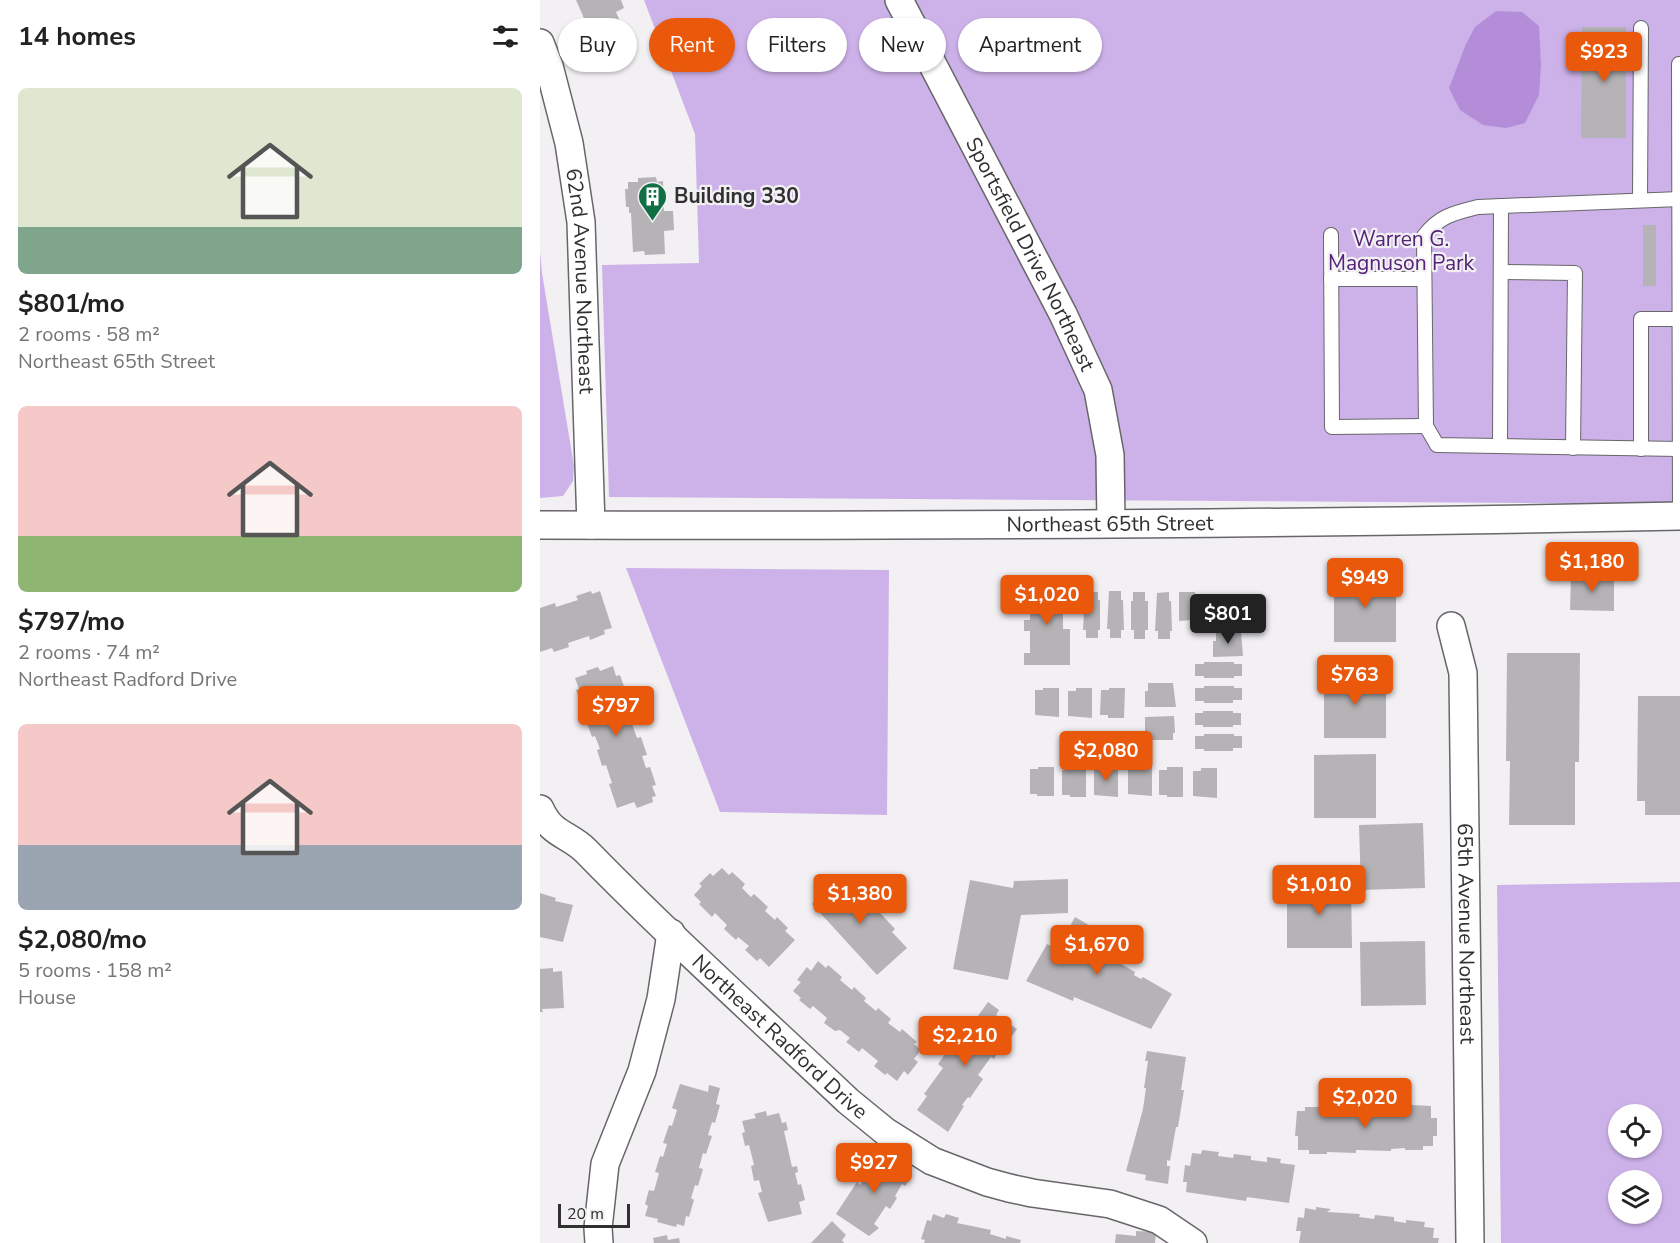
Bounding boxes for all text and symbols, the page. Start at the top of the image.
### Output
chip: Buy [558,18,637,72]
chip: Rent [649,18,735,72]
chip: Filters [747,18,847,72]
chip: New [859,18,946,72]
chip: Apartment [958,18,1102,72]
text: 14 homes [18,19,136,54]
icon: filters [489,20,522,53]
pin: $923 [1568,32,1640,83]
text: $923 [1580,38,1628,65]
icon: home [216,127,324,235]
street label: Sportsfield Drive Northeast [959,132,1102,376]
street label: 62nd Avenue Northeast [559,166,601,395]
building icon: Building 330 [637,180,669,222]
place label: Building 330 [674,182,799,210]
park label: Warren G. Magnuson Park [1328,225,1475,277]
text: $801/mo [18,286,125,321]
text: 2 rooms · 58 m² [18,321,160,348]
text: Northeast 65th Street [18,348,215,375]
icon: home [216,445,324,553]
street label: Northeast 65th Street [1006,509,1214,539]
pin: $1,180 [1543,542,1641,593]
text: $1,180 [1560,548,1624,575]
pin: $949 [1329,558,1401,609]
text: $949 [1341,564,1389,591]
pin: $1,020 [998,575,1096,626]
text: $1,020 [1015,581,1079,608]
pin: $801 [1192,594,1264,645]
text: $801 [1204,600,1252,627]
text: $797/mo [18,604,125,639]
text: 2 rooms · 74 m² [18,639,160,666]
pin: $763 [1319,655,1391,706]
text: $763 [1331,661,1379,688]
text: Northeast Radford Drive [18,666,237,693]
pin: $797 [580,686,652,737]
text: $797 [592,692,640,719]
pin: $2,080 [1057,731,1155,782]
text: $2,080 [1074,737,1138,764]
icon: home [216,763,324,871]
street label: 65th Avenue Northeast [1451,823,1482,1045]
pin: $1,010 [1270,865,1368,916]
text: $1,010 [1287,871,1351,898]
pin: $1,380 [811,874,909,925]
text: $1,380 [828,880,892,907]
text: $2,080/mo [18,922,147,957]
pin: $1,670 [1048,925,1146,976]
text: $1,670 [1065,931,1129,958]
street label: Northeast Radford Drive [686,948,874,1126]
text: 5 rooms · 158 m² [18,957,172,984]
text: House [18,984,76,1011]
pin: $2,210 [916,1016,1014,1067]
text: $2,210 [933,1022,997,1049]
pin: $2,020 [1316,1078,1414,1129]
text: $2,020 [1333,1084,1397,1111]
map controls [1608,1104,1662,1224]
button: locate [1608,1104,1662,1158]
pin: $927 [838,1143,910,1194]
text: $927 [850,1149,898,1176]
button: layers [1608,1170,1662,1224]
scale bar [558,1201,630,1228]
text: 20 m [567,1203,604,1225]

